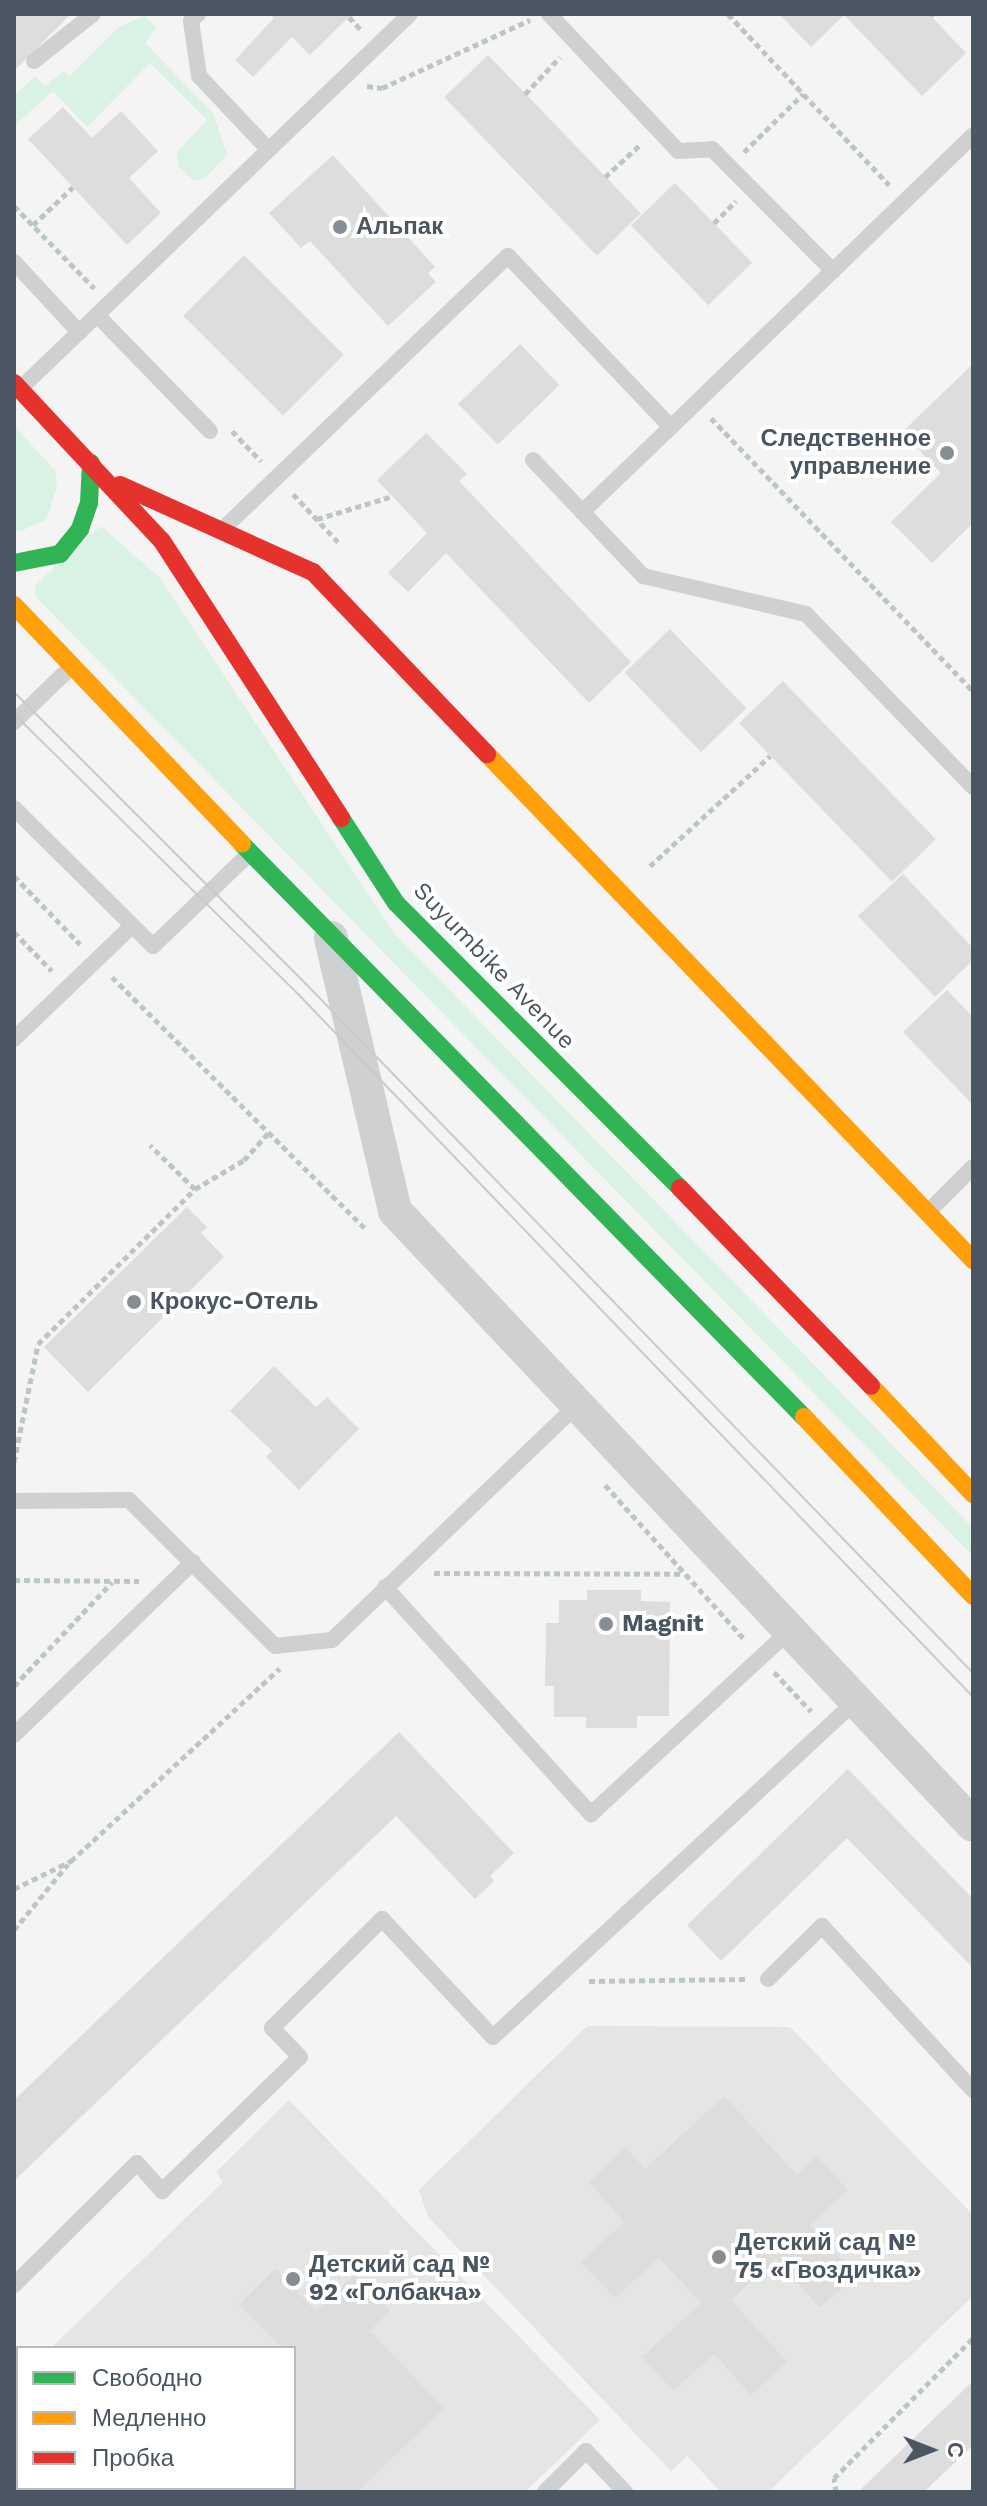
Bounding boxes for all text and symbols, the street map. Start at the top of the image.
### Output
place label: Альпак [356,213,443,241]
marker: Альпак [331,218,349,236]
place label: Следственное управление [761,425,931,481]
marker: Следственное управление [938,444,956,462]
street label: Suyumbike Avenue [407,876,581,1056]
place label: Крокус-Отель [150,1288,319,1316]
marker: Крокус-Отель [125,1293,143,1311]
place label: Magnit [622,1610,704,1638]
marker: Magnit [597,1615,615,1633]
place label: Детский сад № 75 «Гвоздичка» [735,2229,921,2285]
marker: Детский сад № 75 «Гвоздичка» [710,2248,728,2266]
place label: Детский сад № 92 «Голбакча» [309,2251,490,2307]
marker: Детский сад № 92 «Голбакча» [284,2270,302,2288]
legend [16,2346,296,2490]
text: Свободно [92,2364,202,2392]
text: Медленно [92,2404,206,2432]
north arrow [891,2410,971,2490]
text: С [943,2442,968,2458]
text: Пробка [92,2444,174,2472]

